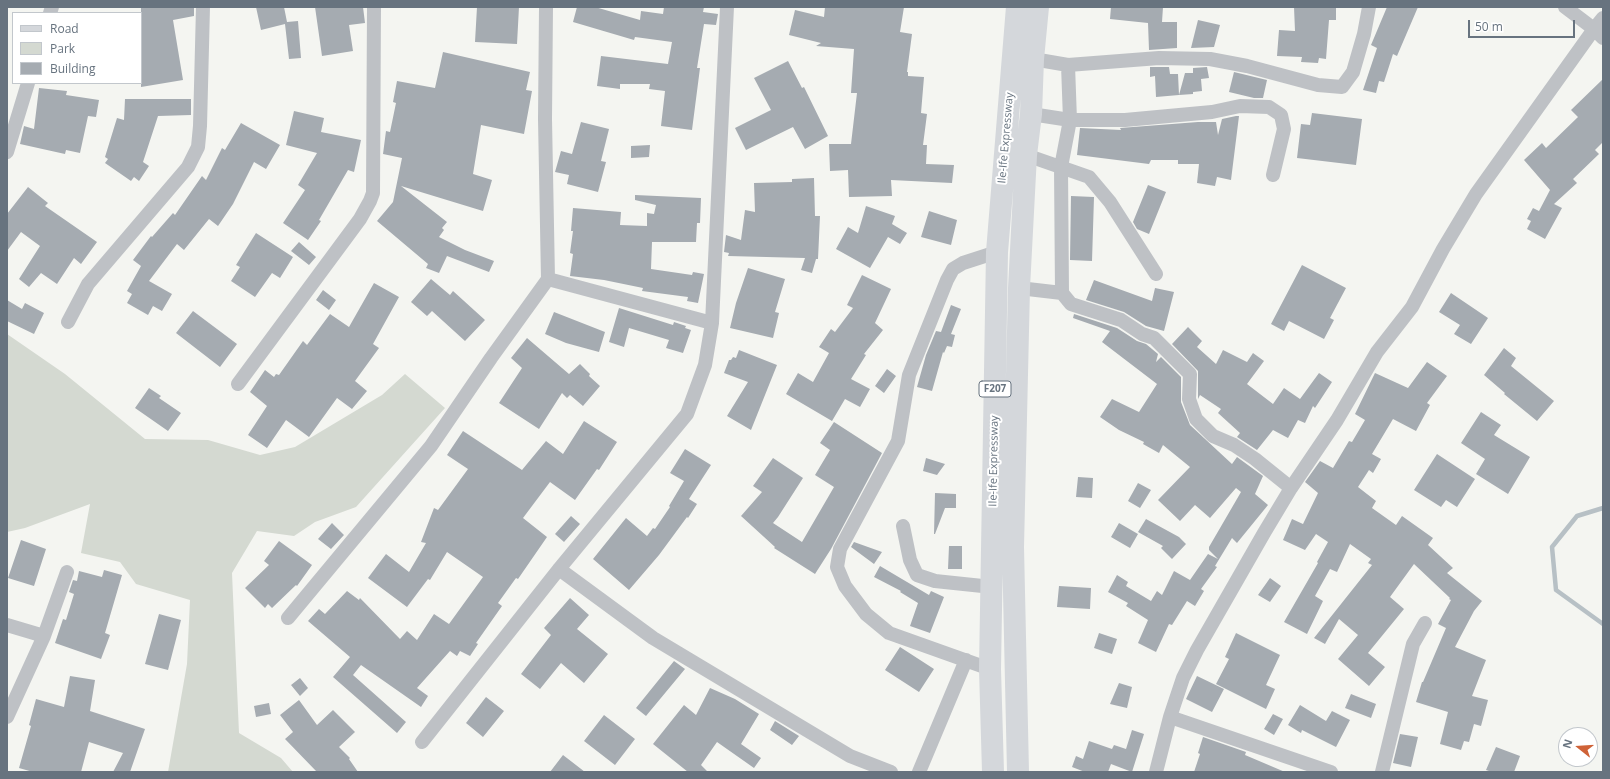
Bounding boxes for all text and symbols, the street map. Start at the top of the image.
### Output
legend [12,12,142,84]
scale bar [1470,12,1577,38]
text: 50 m [1475,18,1503,35]
text: Road [50,20,79,37]
text: Park [50,40,75,57]
text: Building [50,60,95,77]
street label: Ile-Ife Expressway [995,92,1017,184]
road number: F207 [979,381,1011,397]
street label: Ile-Ife Expressway [987,415,1001,507]
north arrow [1558,727,1598,767]
text: N [1559,737,1575,750]

